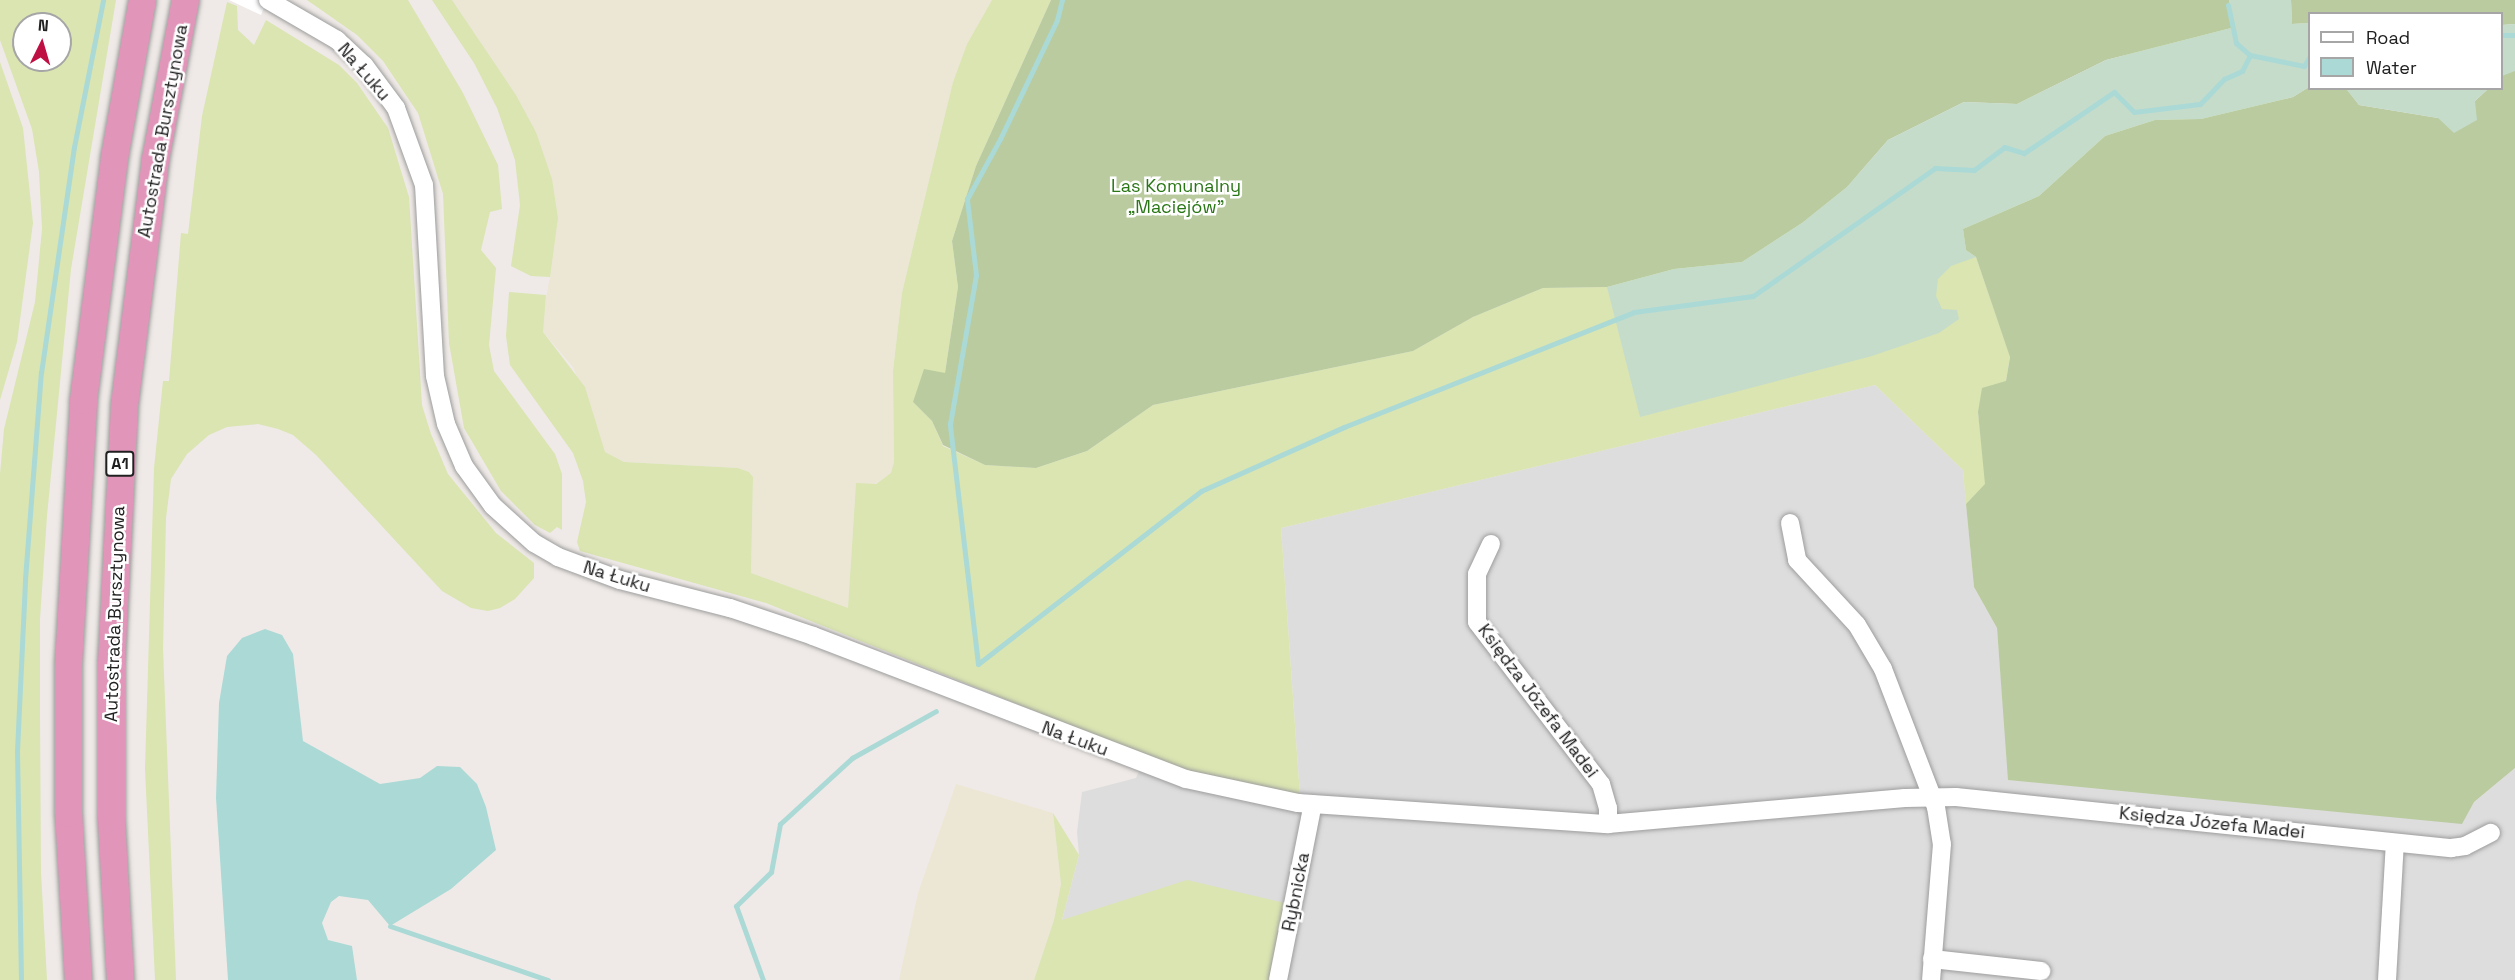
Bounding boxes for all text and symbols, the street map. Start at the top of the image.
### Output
north arrow [12,12,72,72]
legend [2308,12,2503,90]
text: N [37,15,50,36]
street label: Autostrada Bursztynowa [134,23,192,239]
text: Road [2366,26,2410,49]
street label: Na Łuku [333,39,395,105]
text: Water [2366,56,2417,79]
park label: Las Komunalny „Maciejów” [1111,176,1241,219]
road number: A1 [105,451,135,477]
street label: Autostrada Bursztynowa [100,505,130,723]
street label: Na Łuku [581,557,653,597]
street label: Księdza Józefa Madei [1473,620,1603,782]
street label: Na Łuku [1039,717,1111,761]
street label: Księdza Józefa Madei [2118,803,2306,843]
street label: Rybnicka [1278,851,1314,933]

